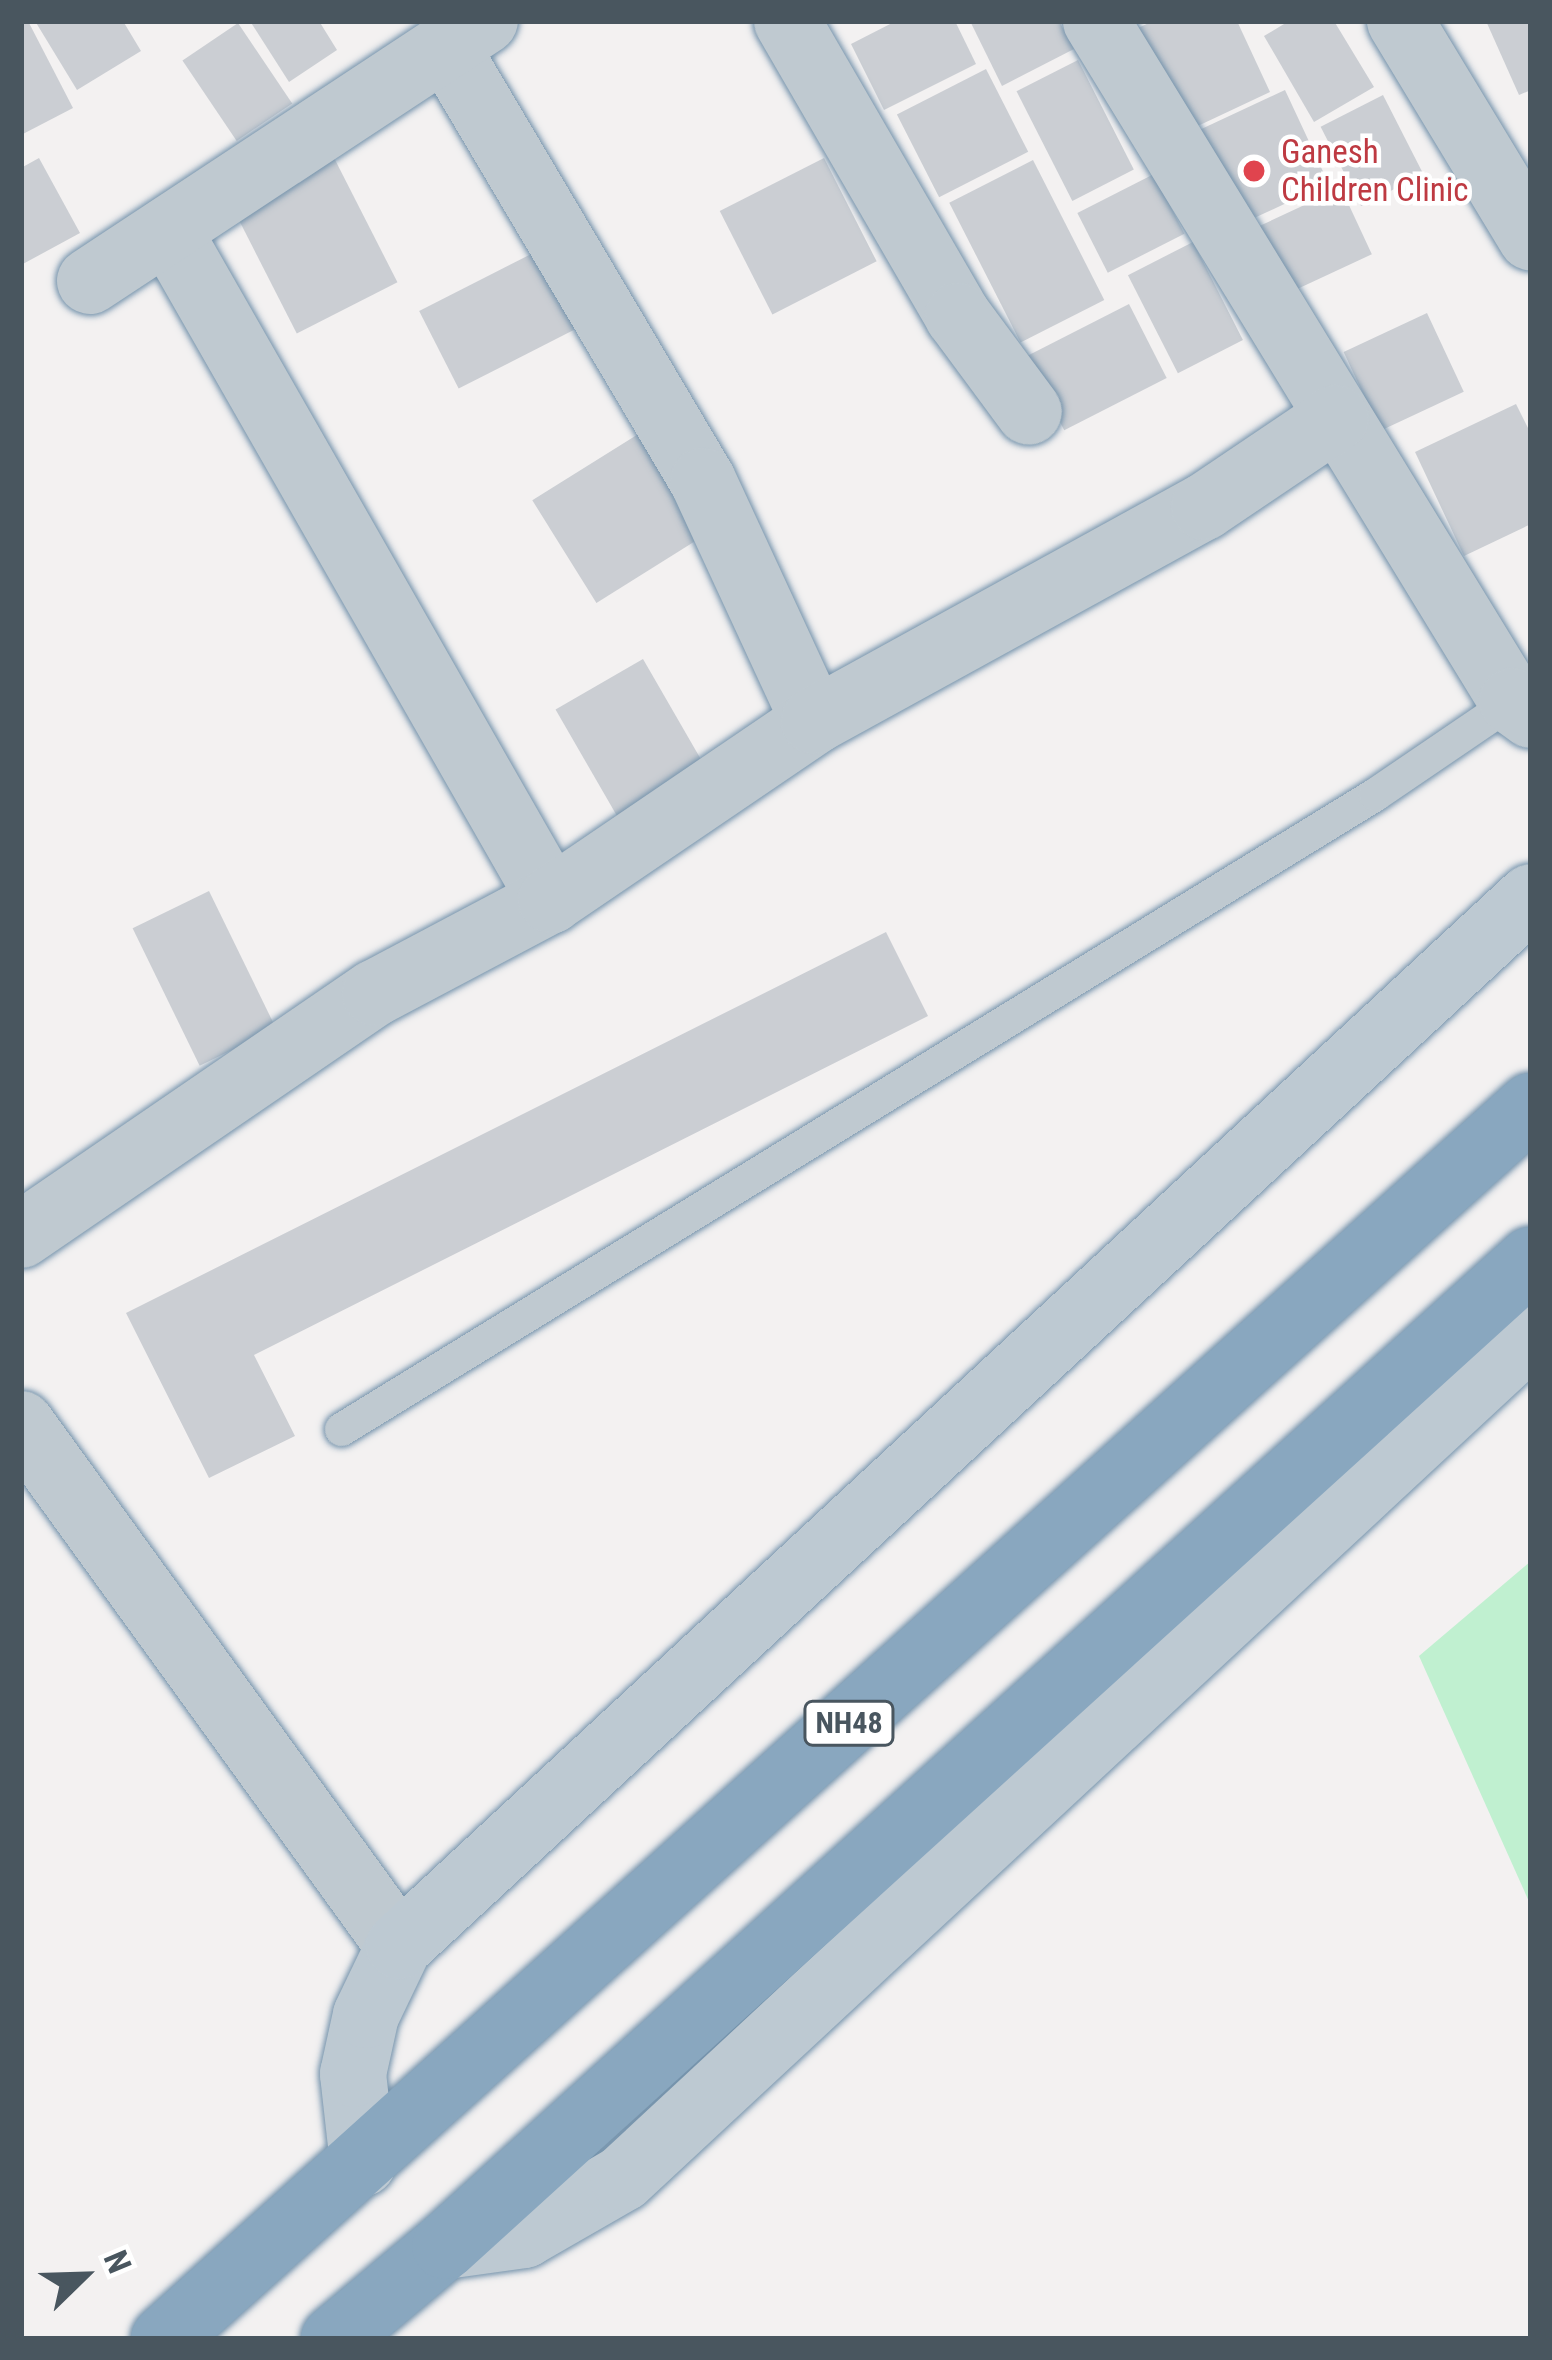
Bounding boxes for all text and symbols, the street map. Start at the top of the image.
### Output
place label: Ganesh Children Clinic [1281,132,1469,210]
marker: Ganesh Children Clinic [1238,155,1270,187]
road number: NH48 [801,1699,897,1747]
north arrow [24,2216,144,2336]
text: N [96,2245,139,2279]

